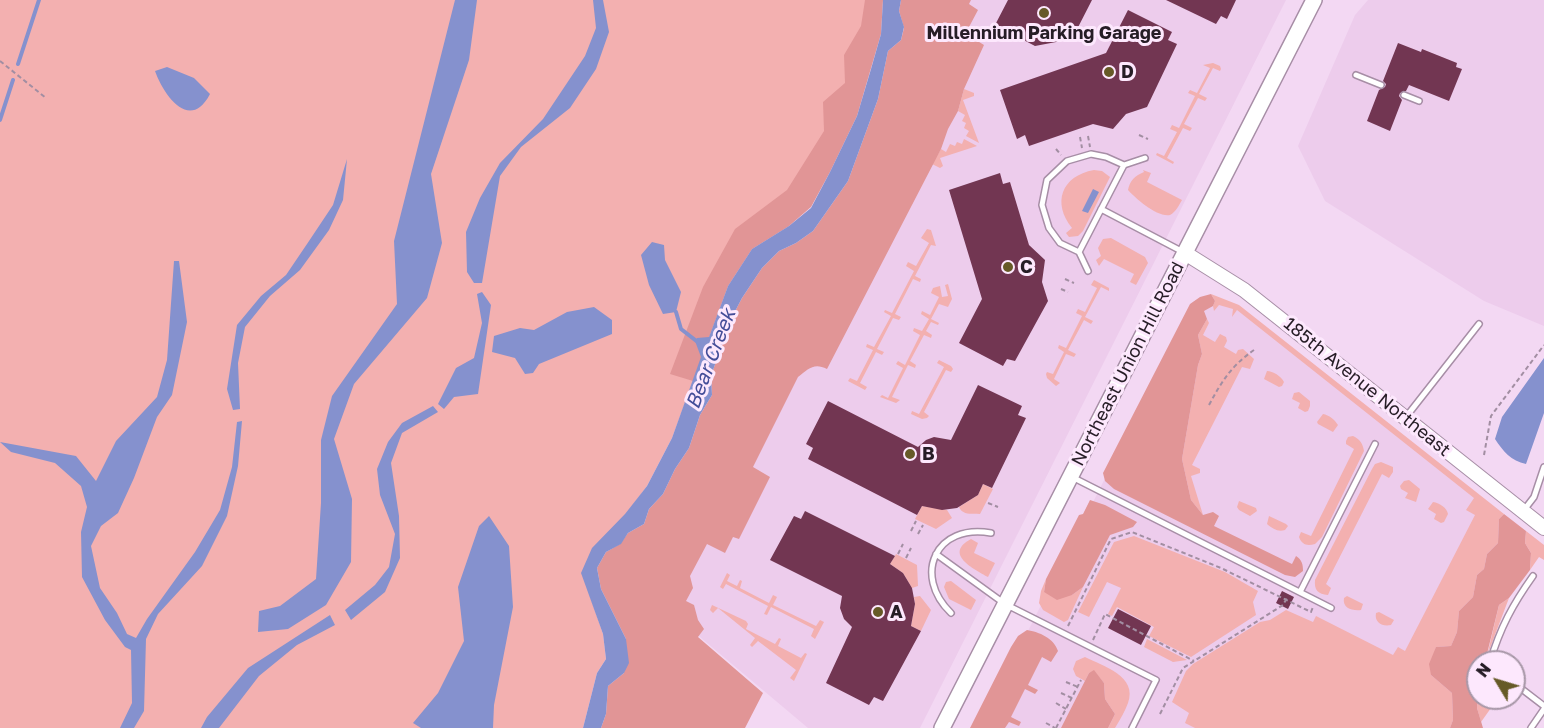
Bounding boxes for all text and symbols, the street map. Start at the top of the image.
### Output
marker: Millennium Parking Garage [1037,6,1051,20]
place label: Millennium Parking Garage [927,22,1161,44]
place label: D [1121,61,1134,83]
marker: D [1102,65,1116,79]
place label: C [1020,256,1033,278]
street label: Northeast Union Hill Road [1067,258,1189,470]
marker: C [1001,260,1015,274]
water label: Bear Creek [681,306,741,412]
street label: 185th Avenue Northeast [1279,313,1455,461]
place label: B [922,443,935,465]
marker: B [903,447,917,461]
place label: A [890,601,903,623]
marker: A [871,605,885,619]
north arrow [1466,650,1526,710]
text: N [1472,659,1495,681]

